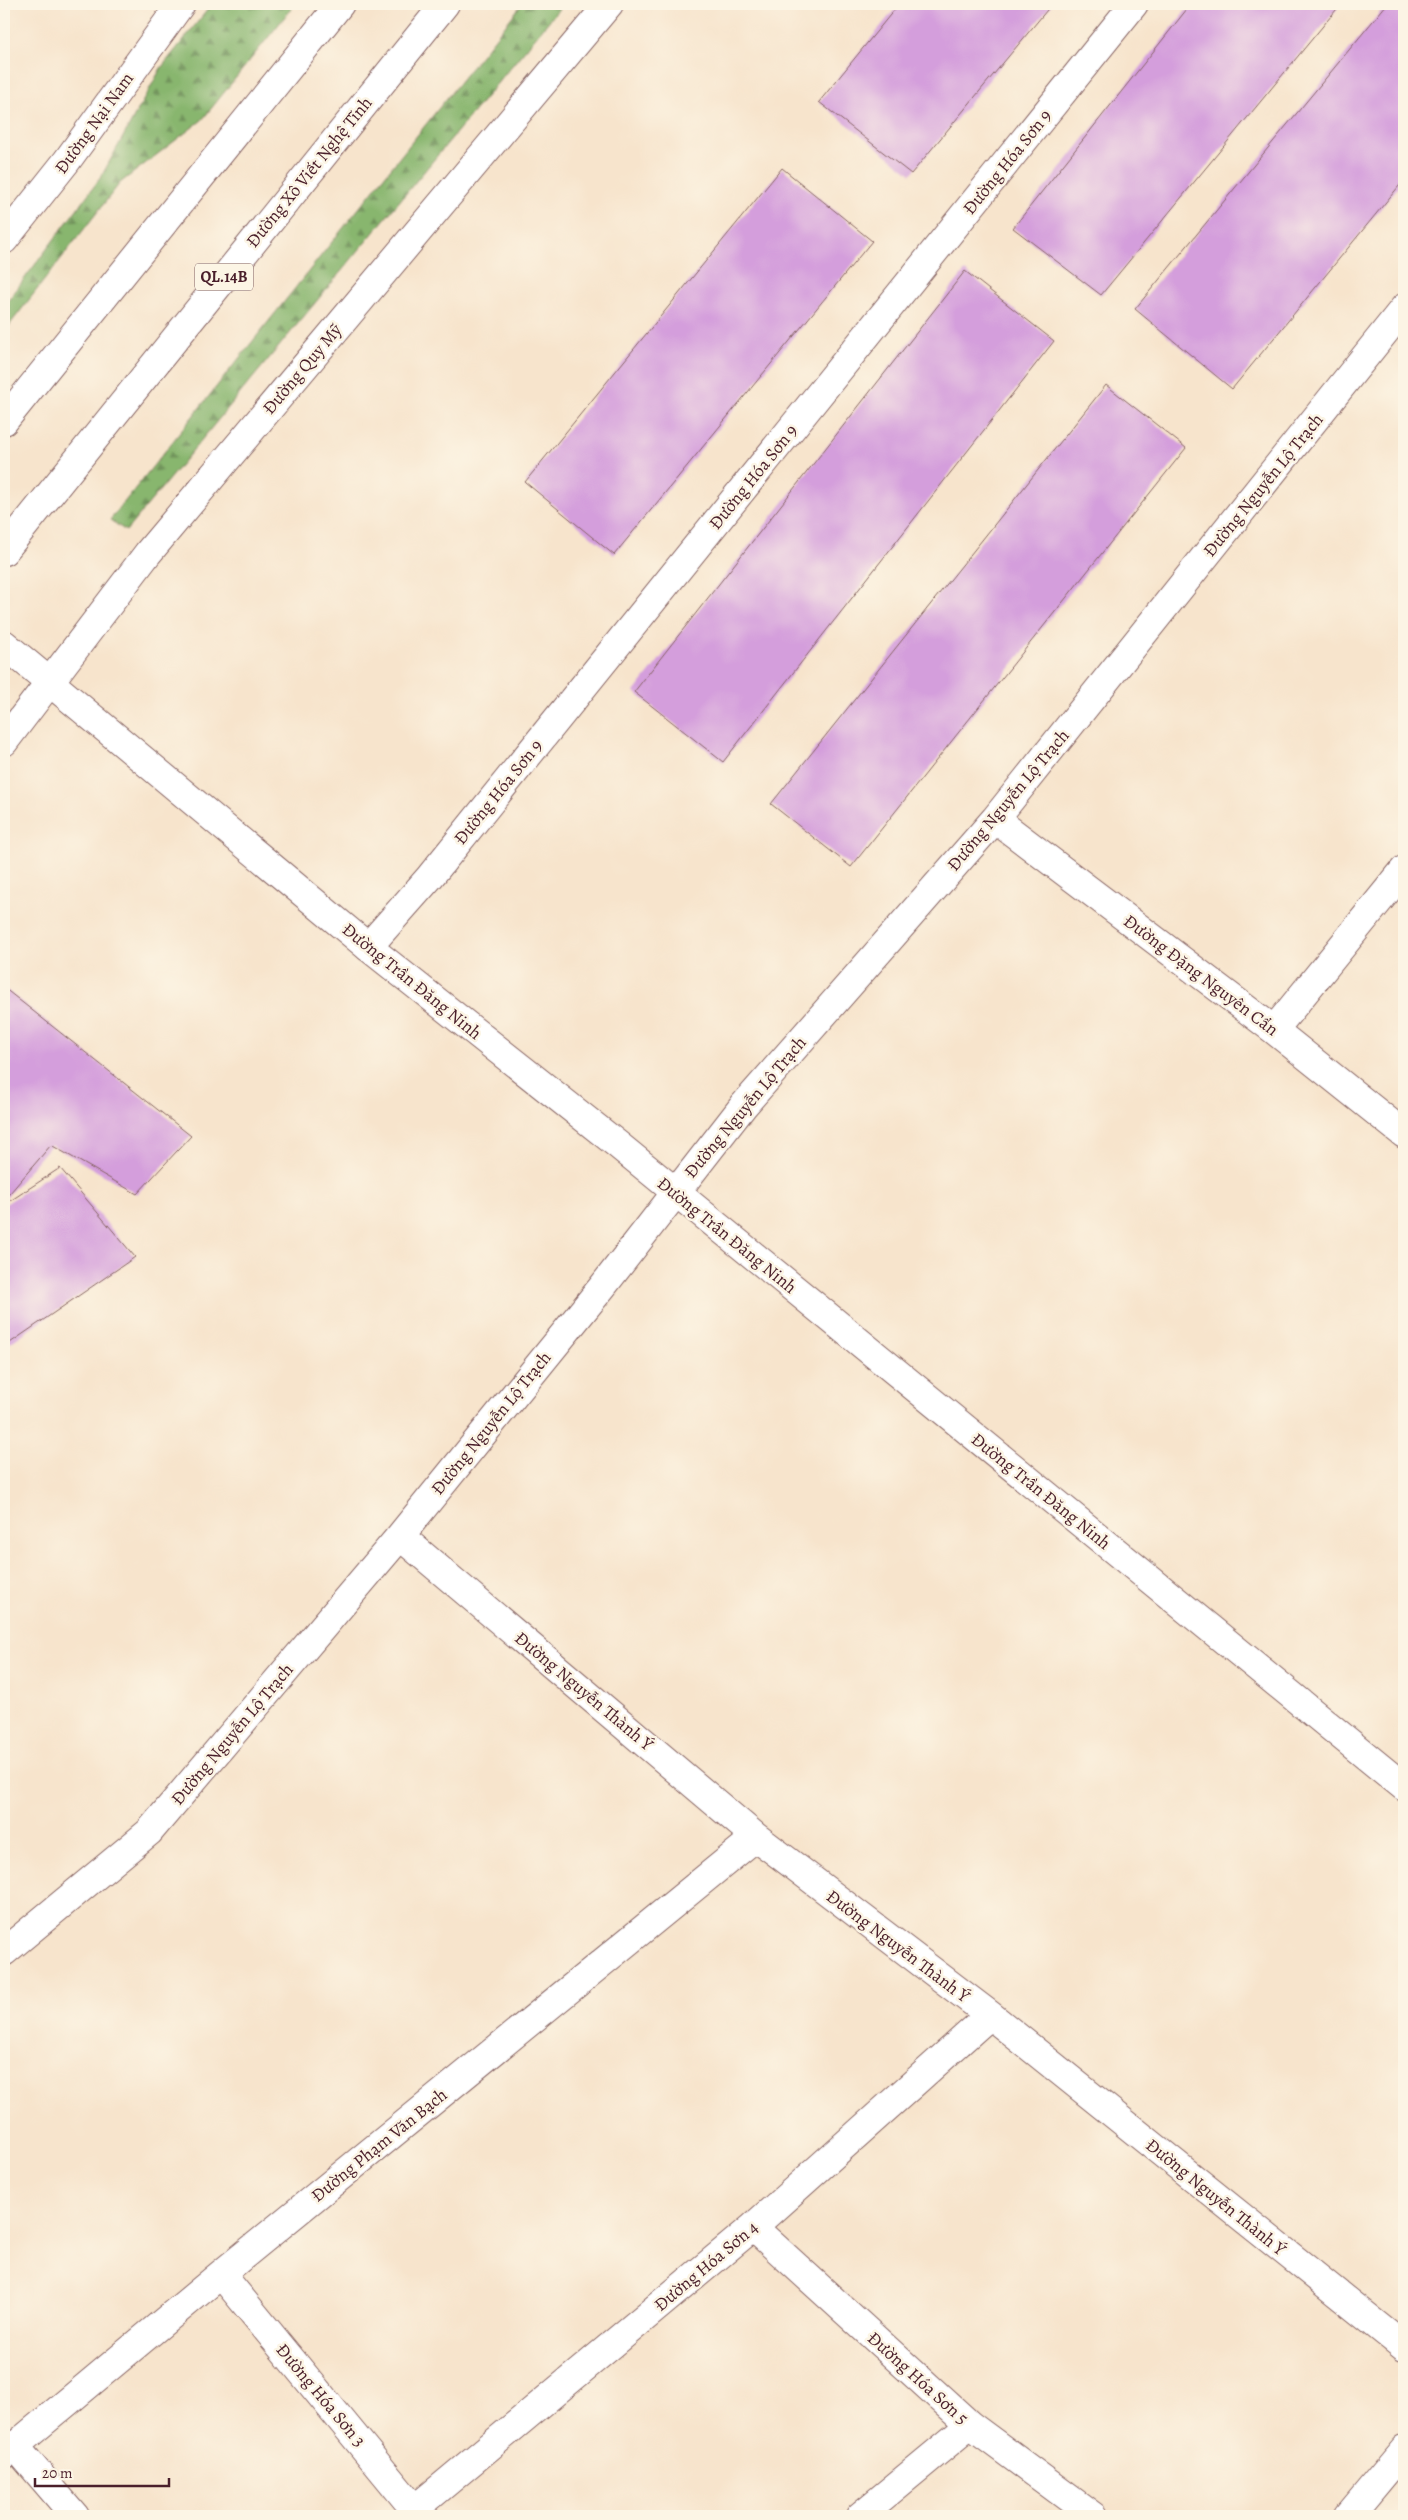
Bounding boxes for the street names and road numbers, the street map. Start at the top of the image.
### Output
street label: Đường Nại Nam [49,67,139,179]
street label: Đường Xô Viết Nghệ Tĩnh [241,91,378,253]
street label: Đường Hóa Sơn 9 [957,104,1057,220]
road number: QL.14B [195,264,253,290]
street label: Đường Quy Mỹ [257,318,348,419]
street label: Đường Nguyễn Lộ Trạch [1198,408,1329,562]
street label: Đường Hóa Sơn 9 [703,419,803,535]
street label: Đường Nguyễn Lộ Trạch [941,724,1075,876]
street label: Đường Hóa Sơn 9 [448,734,548,850]
street label: Đường Đặng Nguyên Cẩn [1119,909,1284,1041]
street label: Đường Trần Đăng Ninh [337,917,487,1045]
street label: Đường Nguyễn Lộ Trạch [678,1031,812,1183]
street label: Đường Trần Đăng Ninh [652,1171,802,1299]
street label: Đường Nguyễn Lộ Trạch [426,1346,557,1500]
street label: Đường Trần Đăng Ninh [966,1427,1116,1555]
street label: Đường Nguyễn Thành Ý [510,1626,659,1757]
street label: Đường Nguyễn Lộ Trạch [165,1658,299,1810]
street label: Đường Nguyễn Thành Ý [821,1884,976,2009]
street label: Đường Phạm Văn Bạch [306,2082,452,2207]
street label: Đường Nguyễn Thành Ý [1141,2133,1292,2262]
street label: Đường Hóa Sơn 4 [649,2215,763,2317]
street label: Đường Hóa Sơn 5 [862,2326,974,2430]
street label: Đường Hóa Sơn 3 [271,2338,371,2452]

